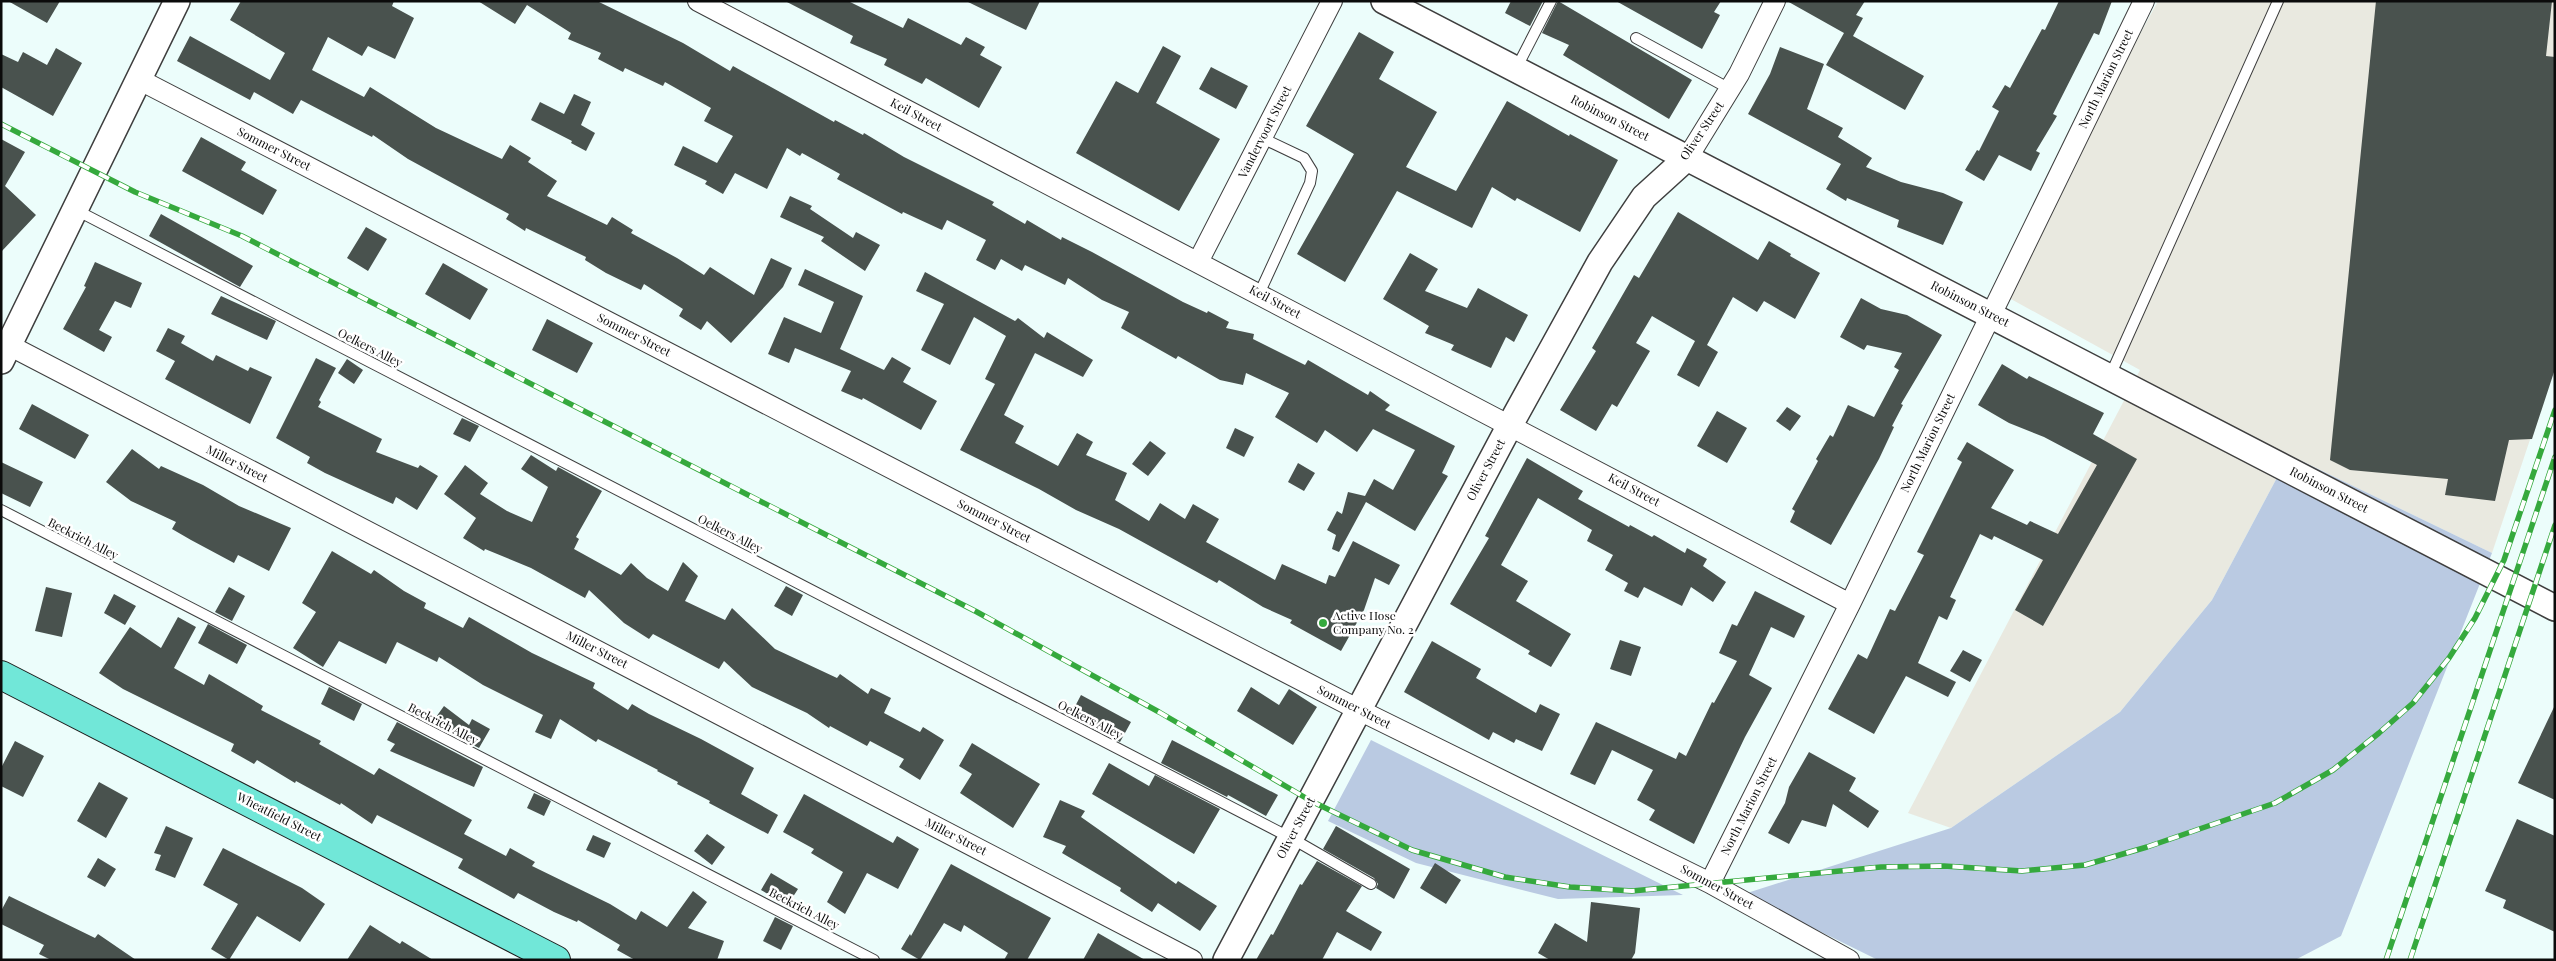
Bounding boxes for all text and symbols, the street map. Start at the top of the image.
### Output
street label: North Marion Street [2074,26,2136,131]
street label: Vandervoort Street [1233,82,1295,181]
street label: Robinson Street [1568,90,1653,144]
street label: Keil Street [888,94,946,135]
street label: Oliver Street [1676,97,1727,163]
street label: Sommer Street [235,123,315,174]
street label: Robinson Street [1928,276,2013,330]
street label: Keil Street [1247,281,1305,322]
street label: Sommer Street [595,309,675,360]
street label: Oelkers Alley [335,324,405,370]
street label: North Marion Street [1896,390,1958,495]
street label: Oliver Street [1462,435,1508,503]
street label: Miller Street [204,441,272,486]
street label: Robinson Street [2287,462,2372,516]
street label: Keil Street [1606,469,1664,510]
street label: Sommer Street [955,495,1035,546]
street label: Oelkers Alley [695,510,765,556]
street label: Beckrich Alley [46,514,121,563]
place label: Active Hose Company No. 2 [1332,607,1414,637]
marker: Active Hose Company No. 2 [1317,617,1329,629]
street label: Miller Street [564,627,632,672]
street label: Sommer Street [1315,681,1395,732]
street label: Oelkers Alley [1055,696,1125,742]
street label: Beckrich Alley [406,699,481,748]
street label: North Marion Street [1716,753,1780,858]
street label: Wheatfield Street [233,787,325,845]
street label: Oliver Street [1272,793,1318,861]
street label: Miller Street [923,814,991,859]
street label: Sommer Street [1678,860,1758,912]
street label: Beckrich Alley [767,884,842,933]

